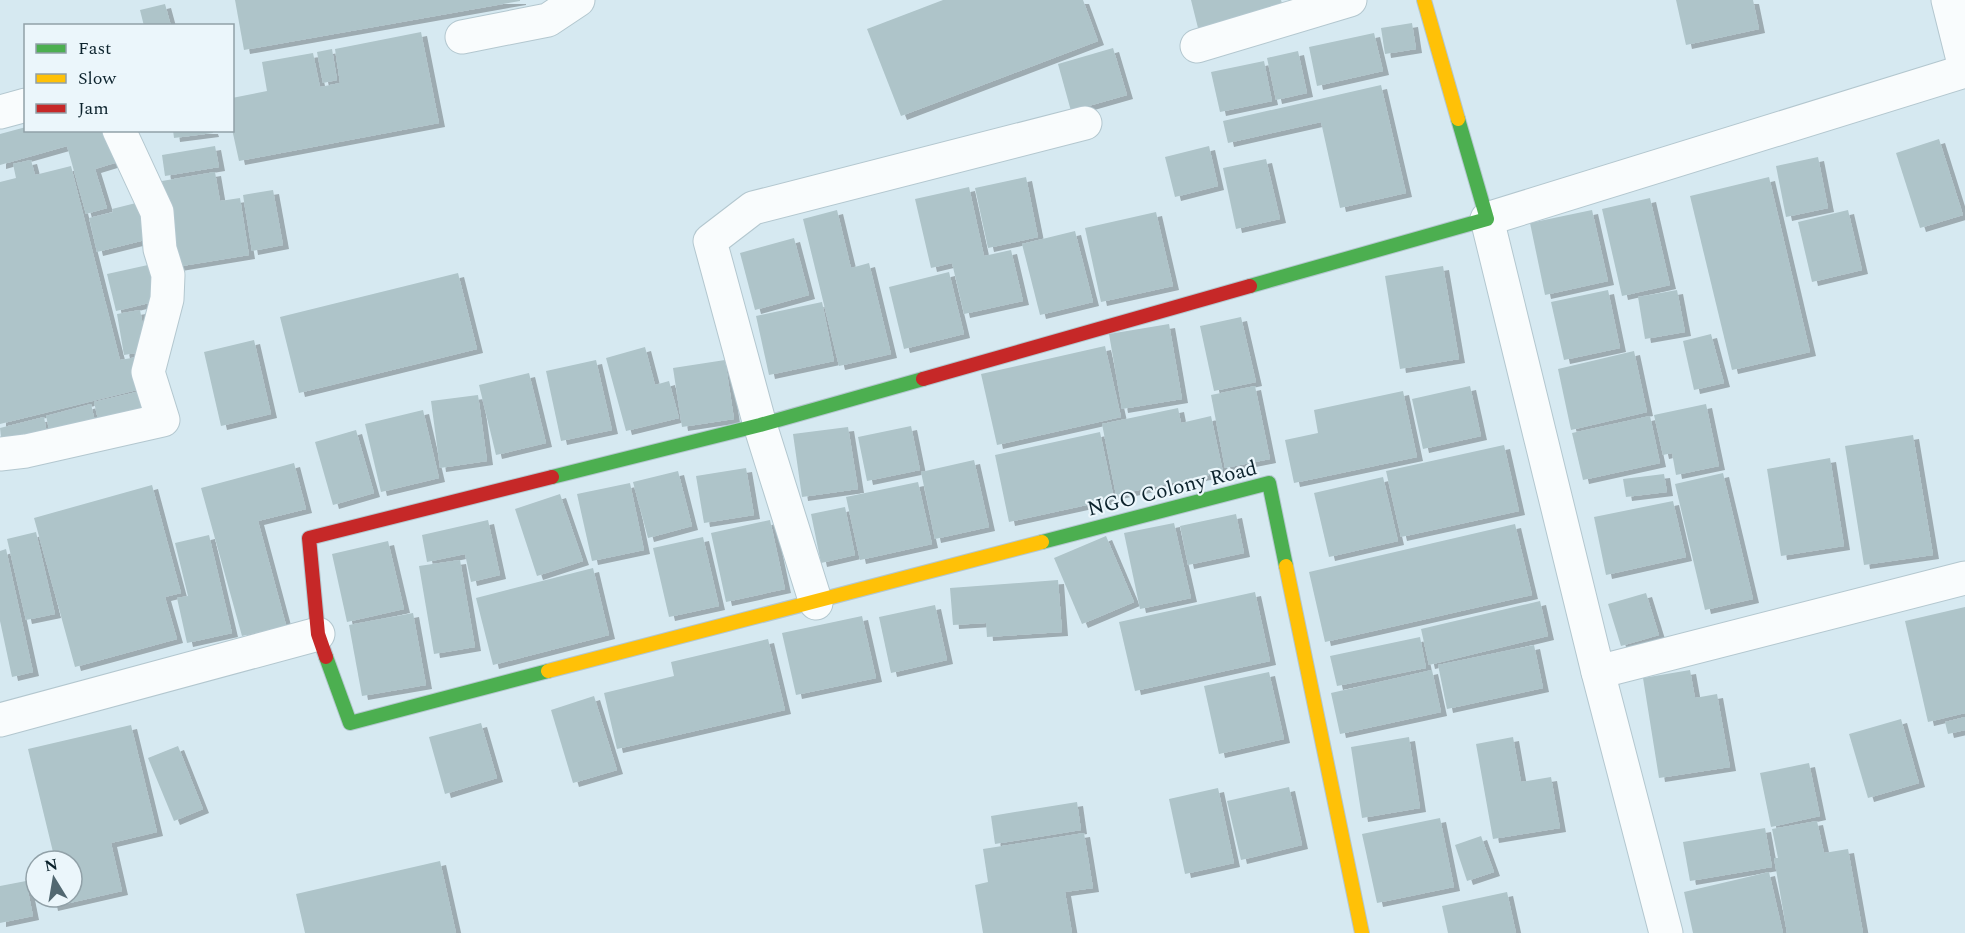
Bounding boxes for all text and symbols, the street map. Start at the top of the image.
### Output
legend [24,24,234,132]
text: Fast [78,35,111,62]
text: Slow [78,65,117,92]
text: Jam [78,95,109,122]
street label: NGO Colony Road [1084,452,1260,526]
north arrow [24,849,84,909]
text: N [43,852,60,878]

